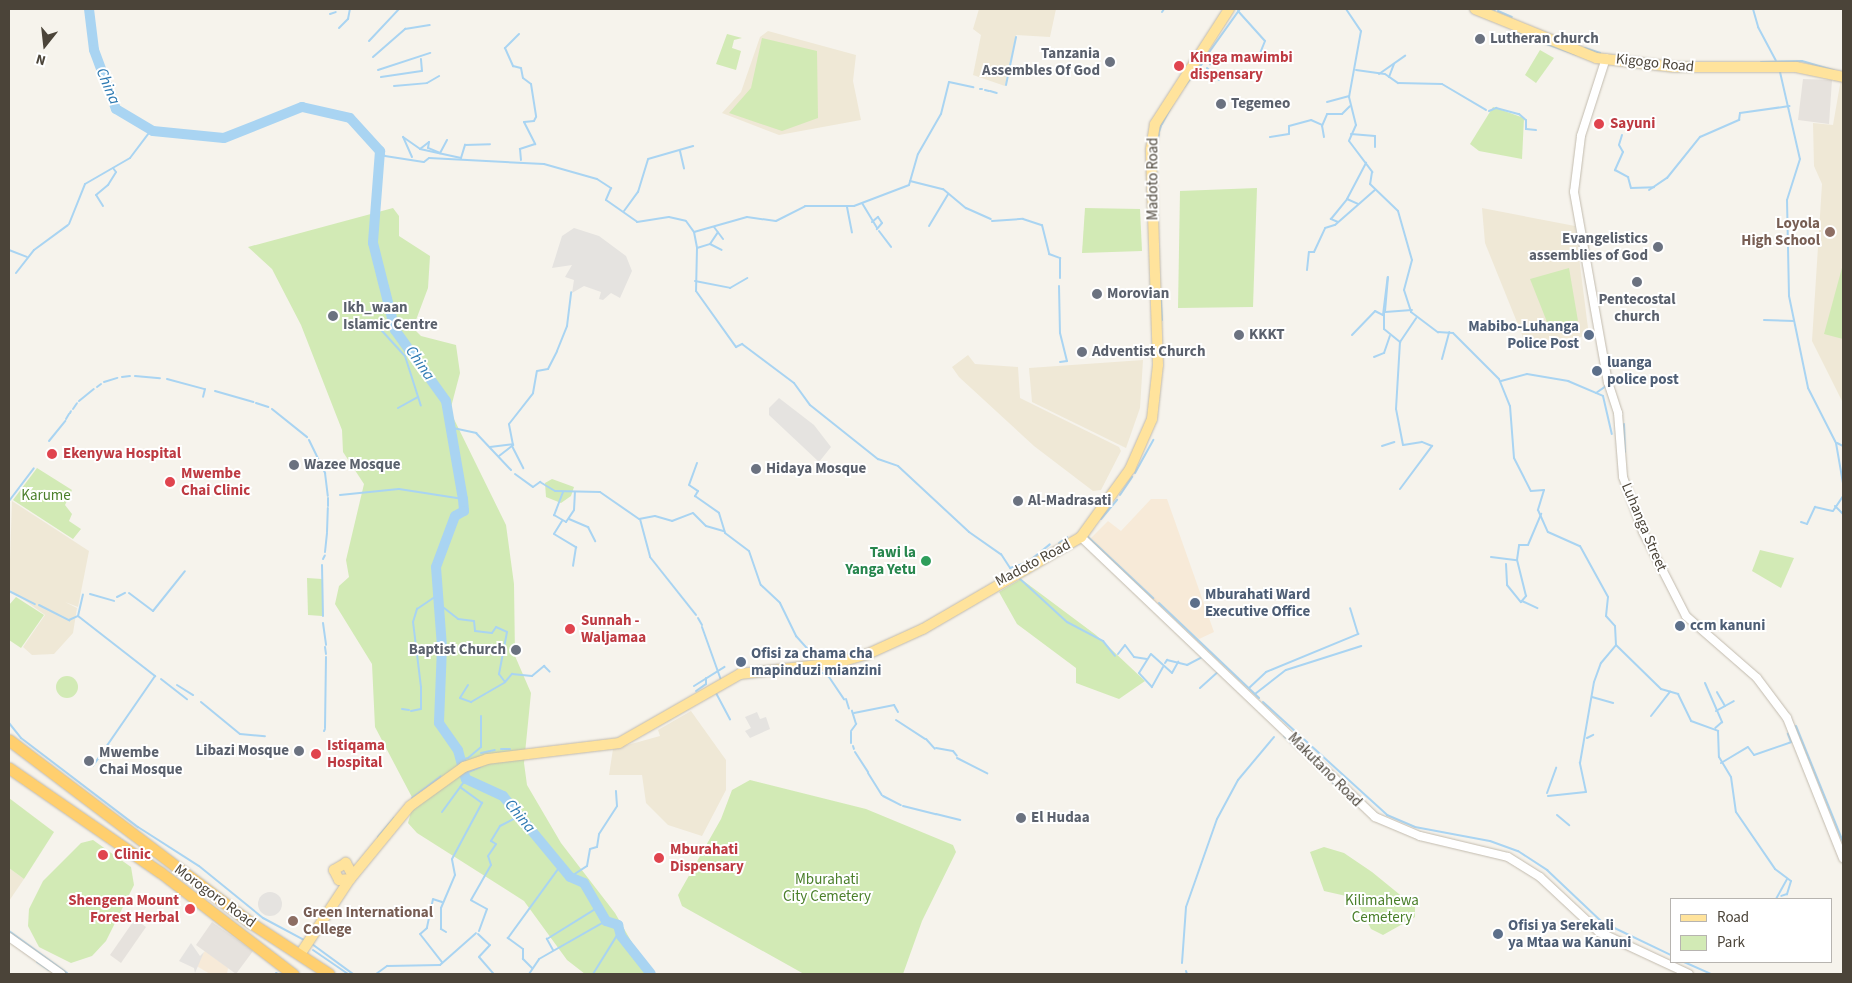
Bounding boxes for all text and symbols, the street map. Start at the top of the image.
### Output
north arrow [20,20,70,70]
place label: Lutheran church [1490,30,1599,48]
marker: Lutheran church [1474,33,1486,45]
place label: Tanzania Assembles Of God [982,44,1100,79]
place label: Kinga mawimbi dispensary [1190,48,1293,83]
text: N [34,49,48,70]
street label: Kigogo Road [1615,50,1695,76]
marker: Tanzania Assembles Of God [1104,56,1116,68]
marker: Kinga mawimbi dispensary [1172,59,1186,73]
water label: China [92,65,124,107]
place label: Tegemeo [1231,95,1290,113]
marker: Tegemeo [1215,98,1227,110]
place label: Sayuni [1610,115,1655,133]
marker: Sayuni [1592,117,1606,131]
street label: Madoto Road [1144,138,1162,220]
place label: Loyola High School [1741,214,1820,249]
marker: Loyola High School [1824,226,1836,238]
place label: Evangelistics assemblies of God [1529,229,1648,264]
marker: Evangelistics assemblies of God [1652,241,1664,253]
marker: Pentecostal church [1631,276,1643,288]
place label: Morovian [1107,285,1169,303]
marker: Morovian [1091,288,1103,300]
place label: Pentecostal church [1598,290,1676,325]
place label: Ikh_waan Islamic Centre [343,298,438,333]
marker: Ikh_waan Islamic Centre [327,310,339,322]
place label: Mabibo-Luhanga Police Post [1468,317,1579,352]
place label: KKKT [1249,326,1285,344]
marker: KKKT [1233,329,1245,341]
marker: Mabibo-Luhanga Police Post [1583,329,1595,341]
water label: China [401,342,439,384]
place label: Adventist Church [1092,343,1205,361]
marker: Adventist Church [1076,346,1088,358]
place label: luanga police post [1607,353,1679,388]
marker: luanga police post [1591,365,1603,377]
place label: Ekenywa Hospital [63,445,181,463]
marker: Ekenywa Hospital [45,447,59,461]
place label: Wazee Mosque [304,456,400,474]
marker: Wazee Mosque [288,459,300,471]
place label: Hidaya Mosque [766,460,866,478]
marker: Hidaya Mosque [750,463,762,475]
place label: Mwembe Chai Clinic [181,464,250,499]
marker: Mwembe Chai Clinic [163,475,177,489]
street label: Luhanga Street [1617,480,1671,574]
park label: Karume [21,487,71,505]
place label: Al-Madrasati [1028,492,1111,510]
marker: Al-Madrasati [1012,495,1024,507]
street label: Madoto Road [992,536,1074,590]
place label: Tawi la Yanga Yetu [845,543,916,578]
marker: Tawi la Yanga Yetu [920,555,932,567]
place label: Mburahati Ward Executive Office [1205,585,1310,620]
marker: Mburahati Ward Executive Office [1189,597,1201,609]
place label: Sunnah - Waljamaa [581,611,646,646]
place label: ccm kanuni [1690,617,1765,635]
marker: ccm kanuni [1674,620,1686,632]
marker: Sunnah - Waljamaa [563,622,577,636]
place label: Baptist Church [409,641,506,659]
marker: Baptist Church [510,644,522,656]
place label: Ofisi za chama cha mapinduzi mianzini [751,644,881,679]
marker: Ofisi za chama cha mapinduzi mianzini [735,656,747,668]
street label: Makutano Road [1284,729,1366,811]
place label: Istiqama Hospital [327,736,385,771]
place label: Libazi Mosque [196,742,289,760]
place label: Mwembe Chai Mosque [99,743,183,778]
marker: Libazi Mosque [293,745,305,757]
marker: Istiqama Hospital [309,747,323,761]
marker: Mwembe Chai Mosque [83,755,95,767]
water label: China [500,795,540,837]
place label: El Hudaa [1031,809,1090,827]
marker: El Hudaa [1015,812,1027,824]
place label: Mburahati Dispensary [670,840,744,875]
place label: Clinic [114,846,151,864]
marker: Clinic [96,848,110,862]
marker: Mburahati Dispensary [652,851,666,865]
street label: Morogoro Road [171,860,259,932]
park label: Mburahati City Cemetery [783,870,871,905]
place label: Shengena Mount Forest Herbal [68,891,179,926]
park label: Kilimahewa Cemetery [1345,891,1419,926]
legend [1670,898,1832,963]
marker: Shengena Mount Forest Herbal [183,902,197,916]
place label: Green International College [303,903,433,938]
text: Road [1717,907,1749,928]
marker: Green International College [287,915,299,927]
place label: Ofisi ya Serekali ya Mtaa wa Kanuni [1508,916,1631,951]
marker: Ofisi ya Serekali ya Mtaa wa Kanuni [1492,928,1504,940]
text: Park [1717,932,1745,953]

